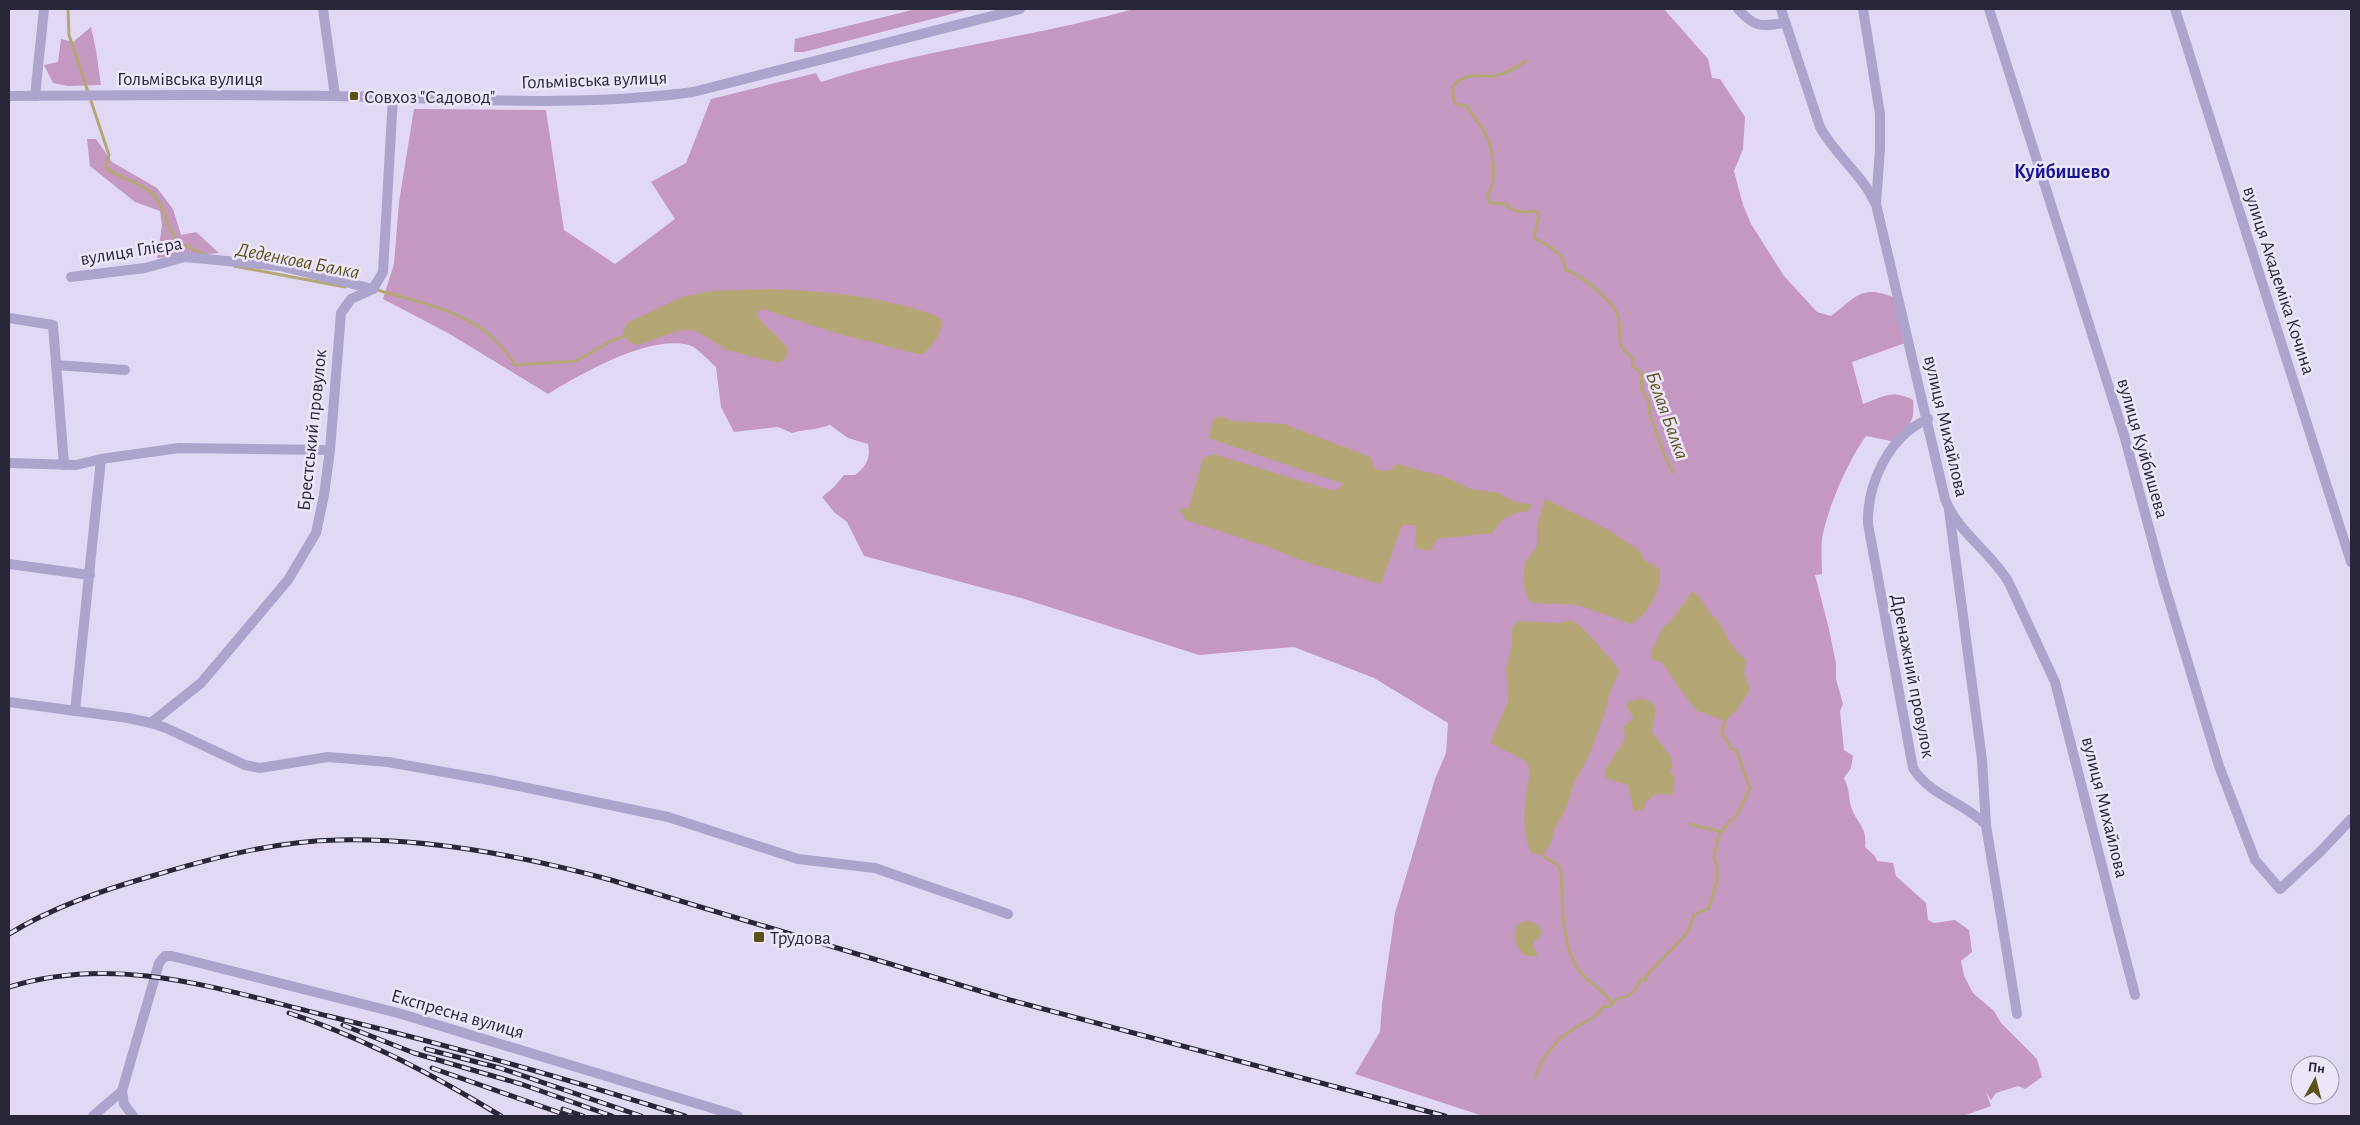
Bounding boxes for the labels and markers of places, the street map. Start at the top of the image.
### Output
place label: Совхоз "Садовод" [364,88,495,107]
marker: Совхоз "Садовод" [348,90,360,102]
place label: Трудова [770,929,831,948]
marker: Трудова [752,930,766,944]

